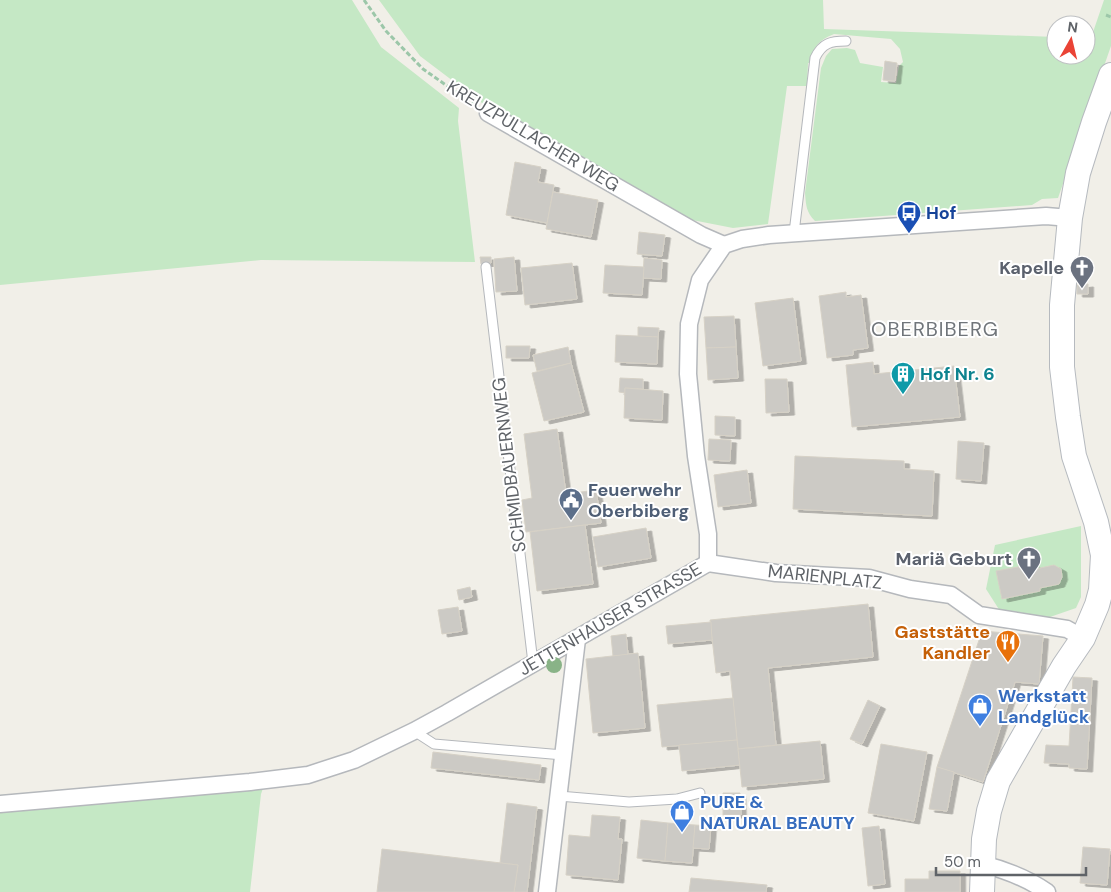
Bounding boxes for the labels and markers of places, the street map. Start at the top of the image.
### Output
bus stop icon: Hof [896,200,922,234]
place label: Hof [926,201,957,225]
church icon: Kapelle [1069,255,1095,289]
place label: Kapelle [999,256,1064,280]
building icon: Hof Nr. 6 [890,361,916,395]
place label: Hof Nr. 6 [920,362,995,386]
place label: Feuerwehr Oberbiberg [588,478,689,523]
public building icon: Feuerwehr Oberbiberg [558,487,584,521]
church icon: Mariä Geburt [1016,546,1042,580]
place label: Mariä Geburt [896,547,1012,571]
place label: Gaststätte Kandler [895,620,990,665]
restaurant icon: Gaststätte Kandler [995,629,1021,663]
place label: Werkstatt Landglück [998,684,1090,729]
shop icon: Werkstatt Landglück [967,693,993,727]
place label: PURE & NATURAL BEAUTY [700,790,855,835]
shop icon: PURE & NATURAL BEAUTY [669,799,695,833]

